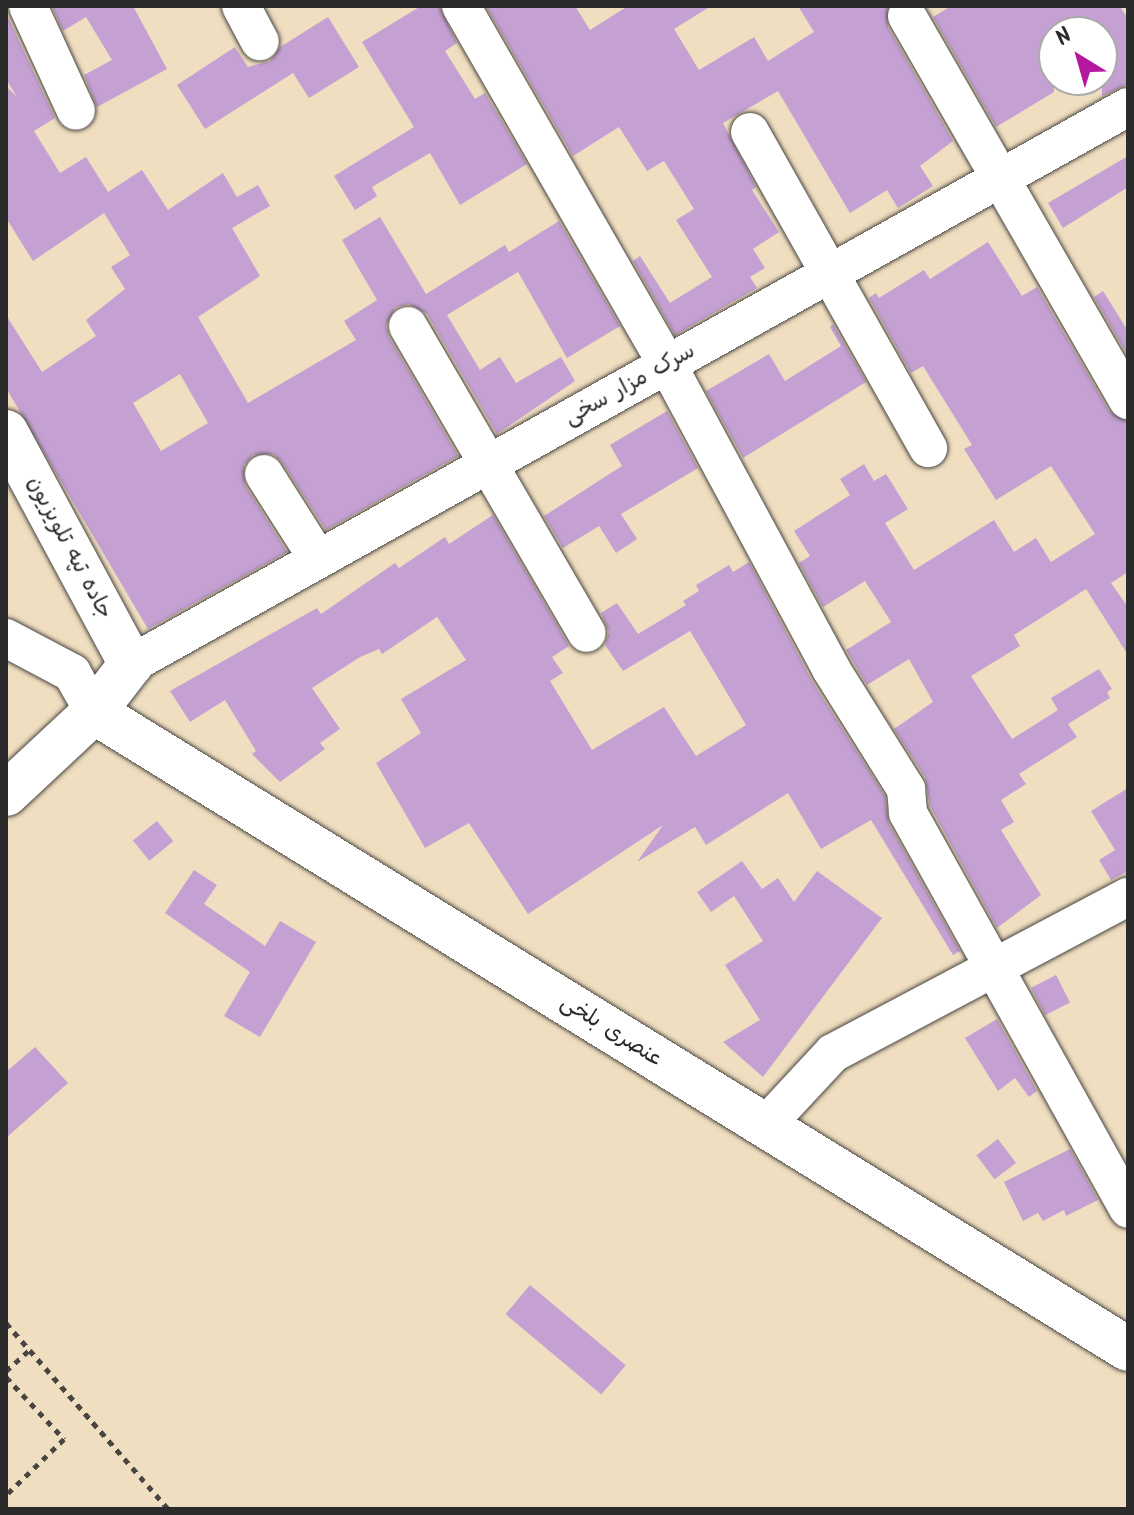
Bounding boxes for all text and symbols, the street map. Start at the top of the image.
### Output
north arrow [1038,16,1118,96]
text: N [1048,20,1081,56]
street label: سرک مزار سخی [560,338,700,432]
street label: جاده تپه تلویزیون [20,472,118,624]
street label: عنصری بلخی [555,989,667,1073]

